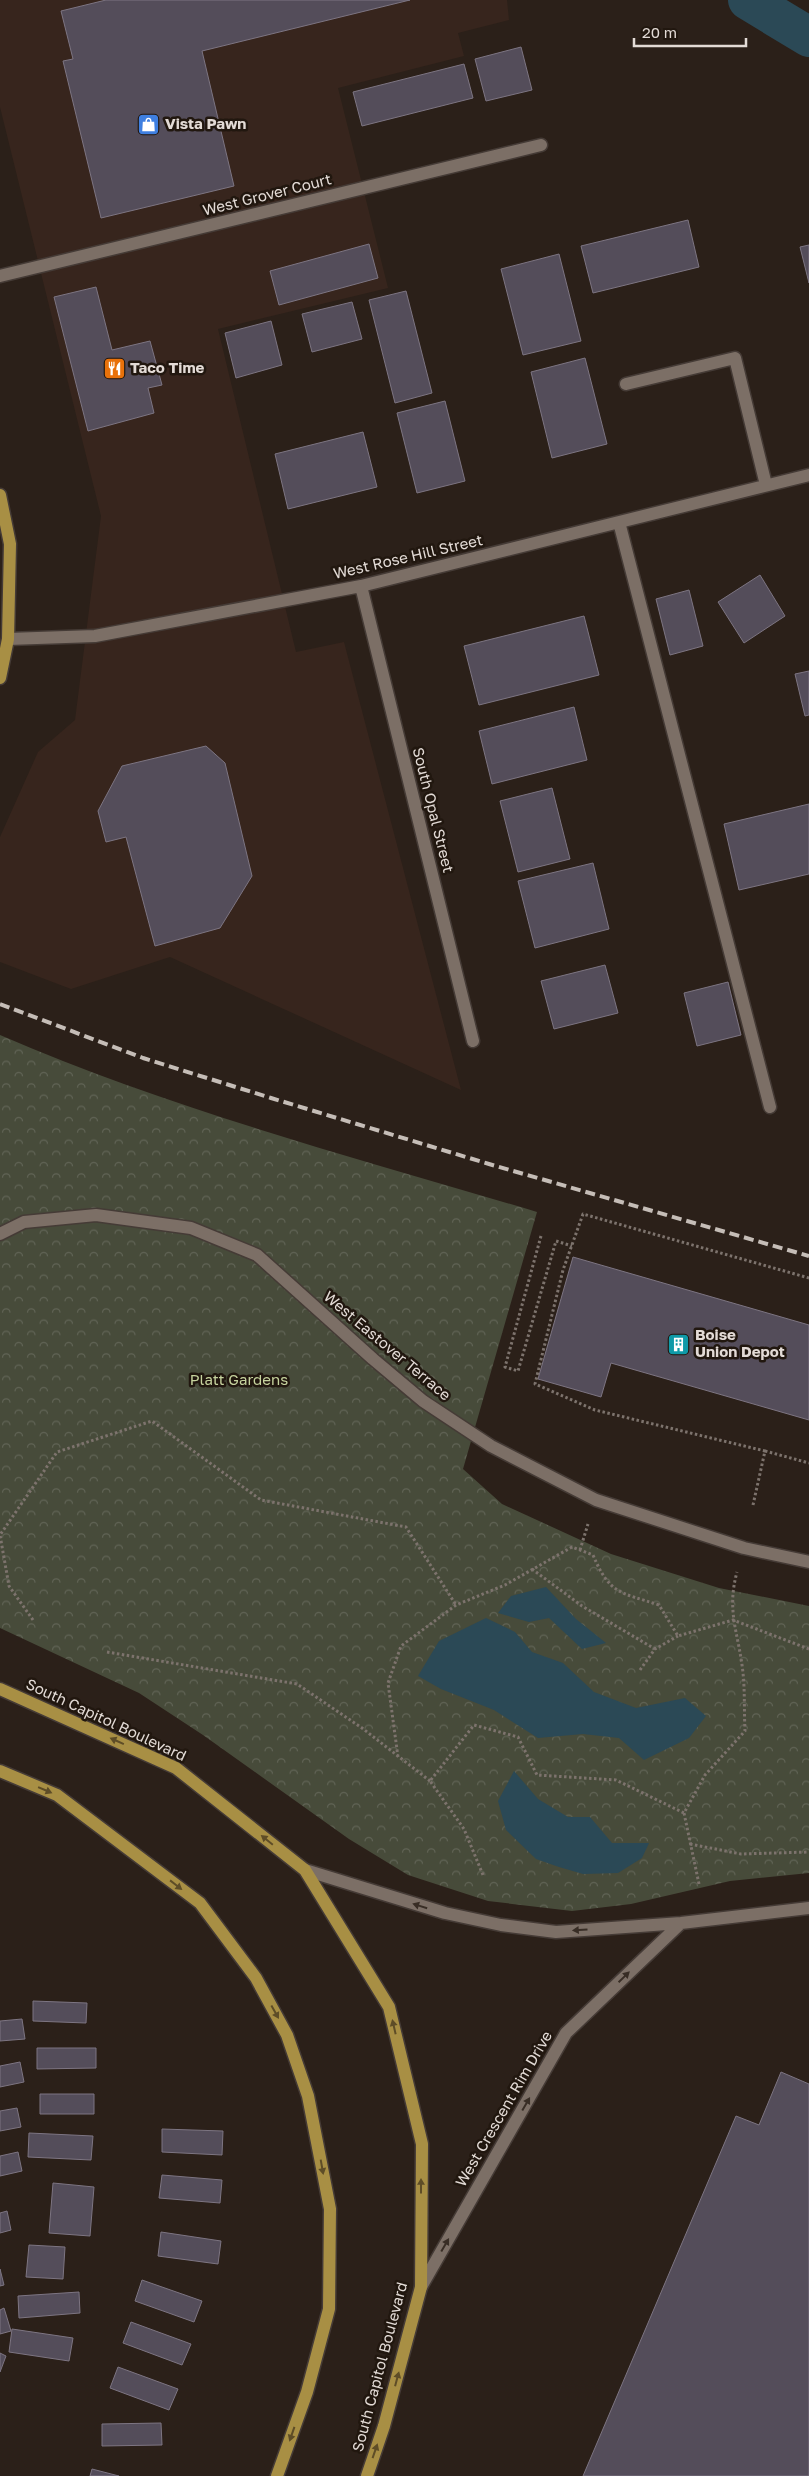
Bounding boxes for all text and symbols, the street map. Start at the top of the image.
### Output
scale bar [634,15,746,47]
text: 20 m [642,23,677,41]
shop icon: Vista Pawn [137,112,161,136]
place label: Vista Pawn [165,114,246,132]
street label: West Grover Court [201,169,333,219]
restaurant icon: Taco Time [102,356,126,380]
place label: Taco Time [130,358,205,376]
street label: West Rose Hill Street [331,530,484,582]
street label: South Opal Street [410,745,458,874]
street label: West Eastover Terrace [320,1287,455,1404]
place label: Boise Union Depot [695,1325,785,1360]
building icon: Boise Union Depot [667,1332,691,1356]
park label: Platt Gardens [190,1370,288,1388]
street label: South Capitol Boulevard [23,1674,189,1764]
one-way arrow [110,1737,124,1745]
one-way arrow [38,1786,53,1794]
one-way arrow [260,1834,273,1845]
one-way arrow [170,1879,183,1890]
one-way arrow [413,1901,428,1909]
one-way arrow [572,1927,588,1935]
one-way arrow [618,1971,630,1983]
one-way arrow [271,2005,279,2020]
one-way arrow [390,2019,398,2034]
street label: West Crescent Rim Drive [451,2027,555,2190]
one-way arrow [521,2097,530,2110]
one-way arrow [319,2159,327,2175]
one-way arrow [417,2178,425,2194]
one-way arrow [441,2237,449,2252]
street label: South Capitol Boulevard [348,2280,410,2453]
one-way arrow [393,2371,401,2386]
one-way arrow [288,2427,296,2442]
one-way arrow [372,2443,380,2458]

